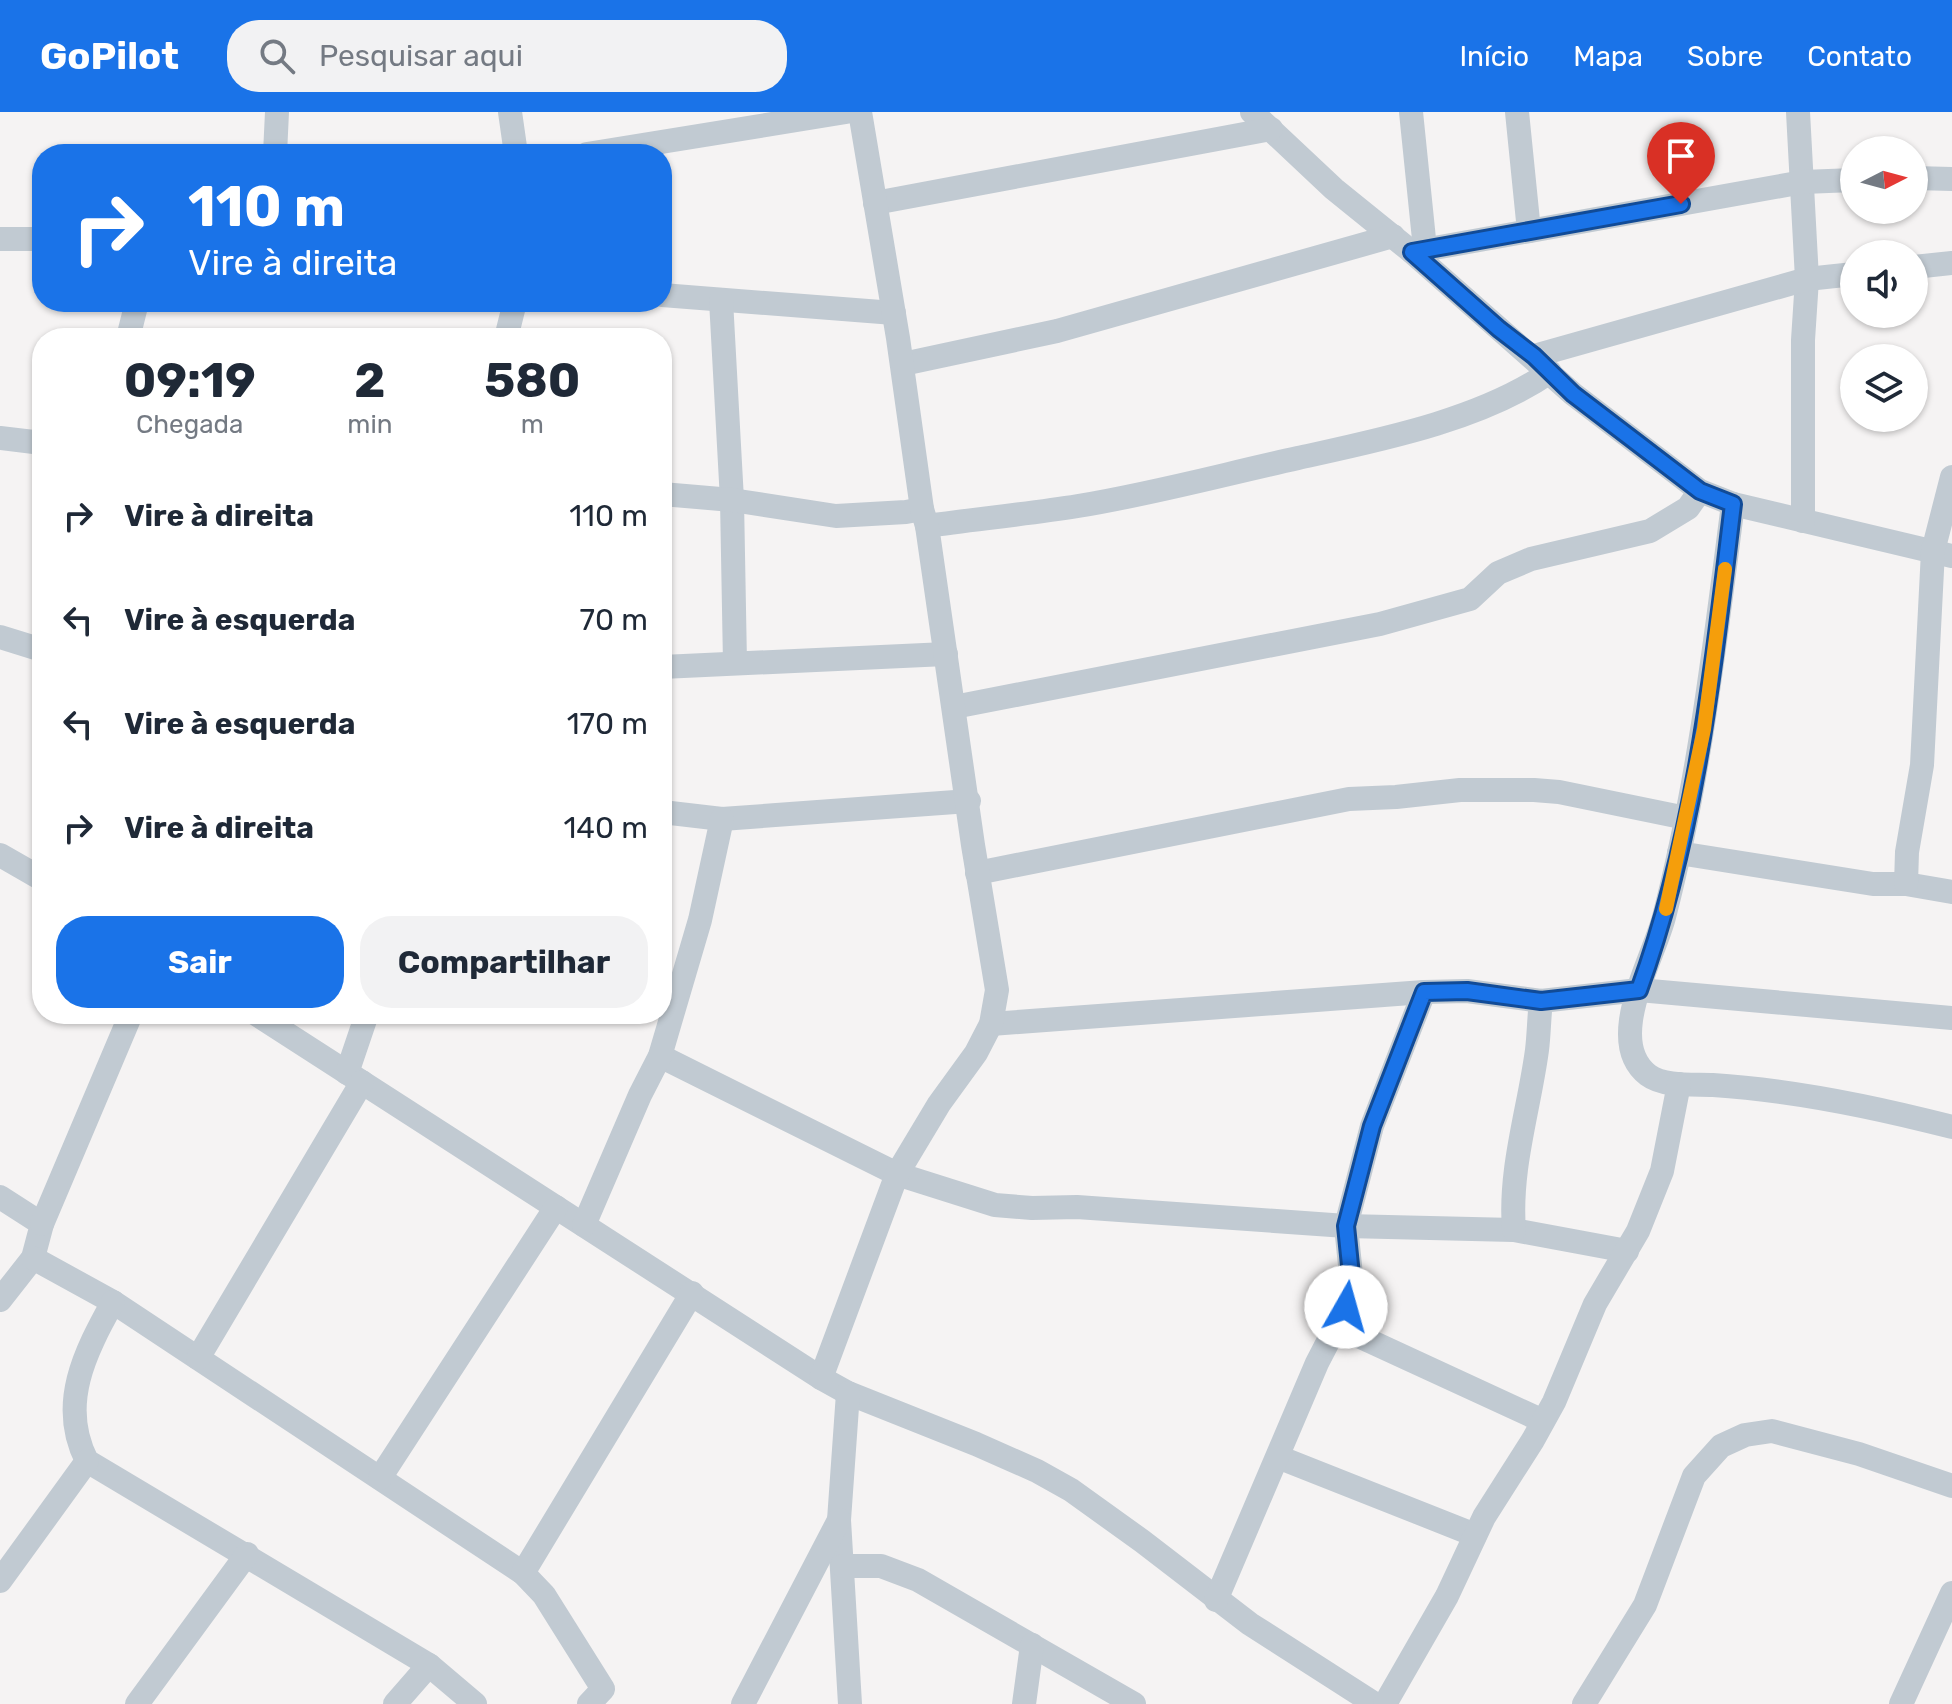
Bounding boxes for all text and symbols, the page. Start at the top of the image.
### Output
search box [227,20,787,92]
text: GoPilot [40,33,179,79]
icon: search [255,34,299,78]
text: Pesquisar aqui [319,38,523,74]
text: Início [1459,40,1529,73]
text: Mapa [1573,40,1643,73]
text: Sobre [1687,40,1763,73]
text: Contato [1807,40,1912,73]
pin [1647,122,1715,204]
icon: arrive [1659,134,1703,178]
north arrow [1840,136,1928,224]
map controls [1840,136,1928,432]
text: 110 m [188,174,345,240]
icon: right [56,176,160,280]
button: sound [1840,240,1928,328]
text: Vire à direita [188,241,397,284]
button: layers [1840,344,1928,432]
text: 09:19 [124,352,256,409]
text: 2 [354,352,386,409]
text: 580 [484,352,580,409]
text: Chegada [136,409,243,440]
text: min [347,409,393,440]
text: m [521,409,544,440]
icon: right [56,494,100,538]
text: Vire à direita [124,498,314,534]
text: 110 m [569,498,648,534]
icon: left [56,598,100,642]
text: Vire à esquerda [124,602,355,638]
text: 70 m [580,602,648,638]
icon: left [56,702,100,746]
text: Vire à esquerda [124,706,355,742]
text: 170 m [567,706,648,742]
icon: right [56,806,100,850]
text: Vire à direita [124,810,314,846]
text: 140 m [563,810,648,846]
button: Sair [56,916,344,1008]
button: Compartilhar [360,916,648,1008]
position arrow [1304,1265,1388,1349]

